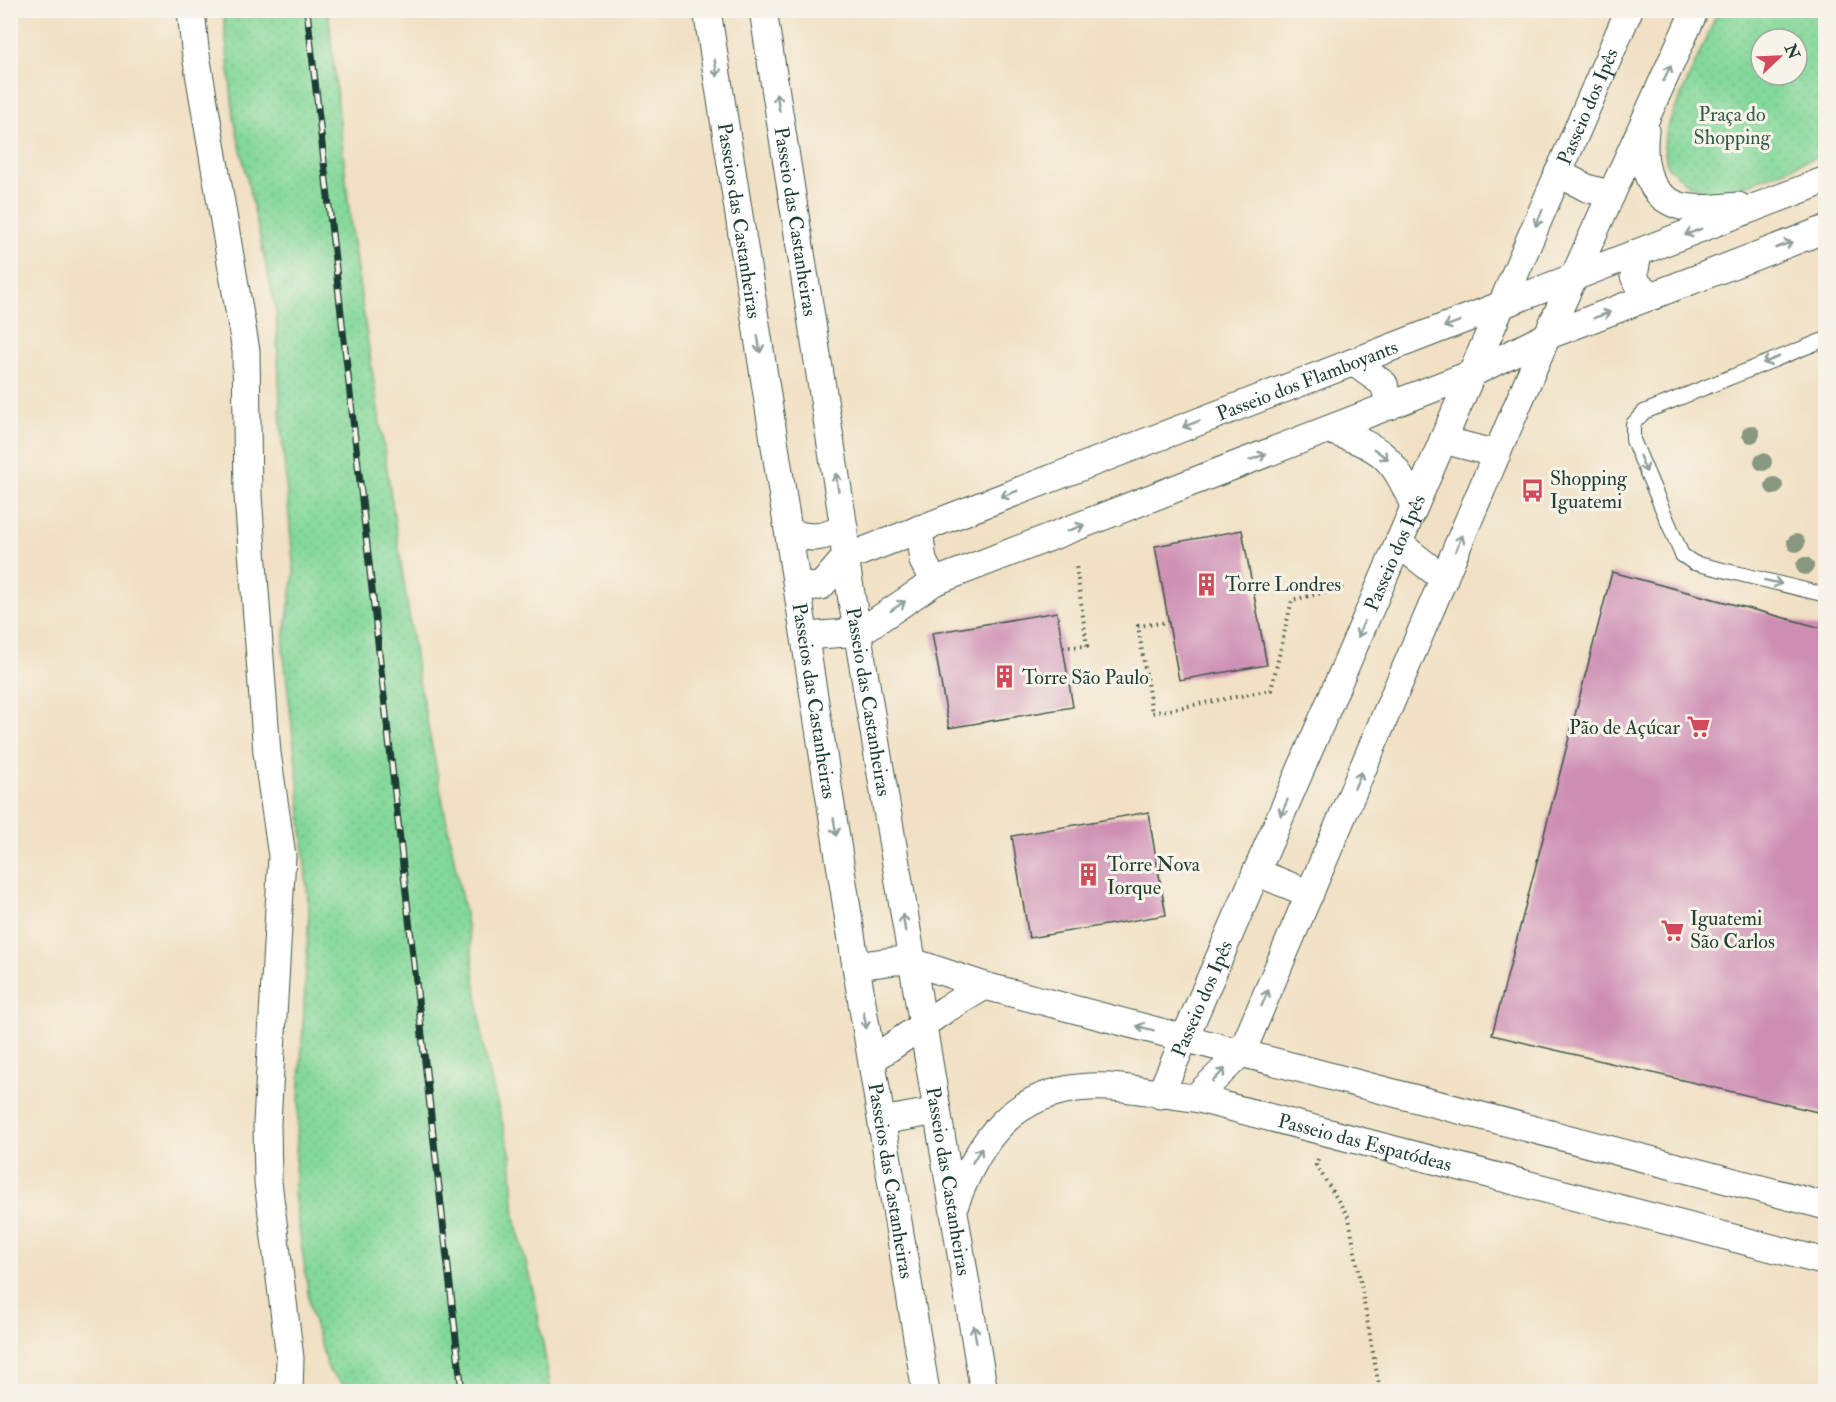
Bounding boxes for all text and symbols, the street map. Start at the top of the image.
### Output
north arrow [1749,27,1809,87]
text: N [1779,40,1804,63]
street label: Passeio dos Ipês [1552,44,1624,169]
one-way arrow [711,58,722,78]
one-way arrow [1662,64,1673,82]
one-way arrow [772,93,783,113]
park label: Praça do Shopping [1694,102,1772,151]
street label: Passeios das Castanheiras [712,121,767,320]
street label: Passeio das Castanheiras [768,125,823,318]
one-way arrow [1533,209,1544,227]
one-way arrow [1684,227,1702,238]
one-way arrow [1774,239,1793,250]
one-way arrow [1592,309,1611,320]
one-way arrow [1443,319,1461,330]
one-way arrow [754,334,765,353]
street label: Passeio dos Flamboyants [1213,334,1402,427]
one-way arrow [1762,355,1781,366]
one-way arrow [1182,419,1201,430]
one-way arrow [1373,447,1389,460]
one-way arrow [1248,451,1266,462]
one-way arrow [1638,454,1650,472]
place label: Shopping Iguatemi [1550,466,1628,514]
one-way arrow [831,472,842,492]
bus stop icon: Shopping Iguatemi [1519,477,1545,503]
one-way arrow [1000,489,1019,500]
street label: Passeio dos Ipês [1359,490,1431,615]
one-way arrow [1066,521,1085,532]
one-way arrow [1455,534,1466,552]
building icon: Torre Londres [1194,571,1220,597]
place label: Torre Londres [1225,572,1341,597]
one-way arrow [1763,577,1783,588]
one-way arrow [889,600,906,612]
street label: Passeios das Castanheiras [787,601,842,801]
street label: Passeio das Castanheiras [840,605,897,798]
one-way arrow [1355,619,1366,637]
building icon: Torre São Paulo [991,664,1017,690]
place label: Torre São Paulo [1022,665,1149,690]
supermarket icon: Pão de Açúcar [1685,714,1711,740]
place label: Pão de Açúcar [1569,715,1681,740]
one-way arrow [1353,772,1364,790]
one-way arrow [1278,798,1289,816]
one-way arrow [829,817,840,836]
place label: Torre Nova Iorque [1107,852,1201,900]
building icon: Torre Nova Iorque [1076,862,1102,888]
place label: Iguatemi São Carlos [1690,906,1775,954]
one-way arrow [899,914,910,934]
supermarket icon: Iguatemi São Carlos [1659,917,1685,943]
street label: Passeio dos Ipês [1166,937,1238,1061]
one-way arrow [1260,990,1271,1008]
one-way arrow [860,1009,871,1029]
one-way arrow [1135,1022,1154,1033]
one-way arrow [1211,1068,1226,1083]
street label: Passeios das Castanheiras [862,1081,919,1281]
street label: Passeio das Castanheiras [920,1085,976,1278]
street label: Passeio das Espatódeas [1275,1108,1455,1177]
one-way arrow [971,1147,983,1164]
one-way arrow [969,1324,980,1344]

